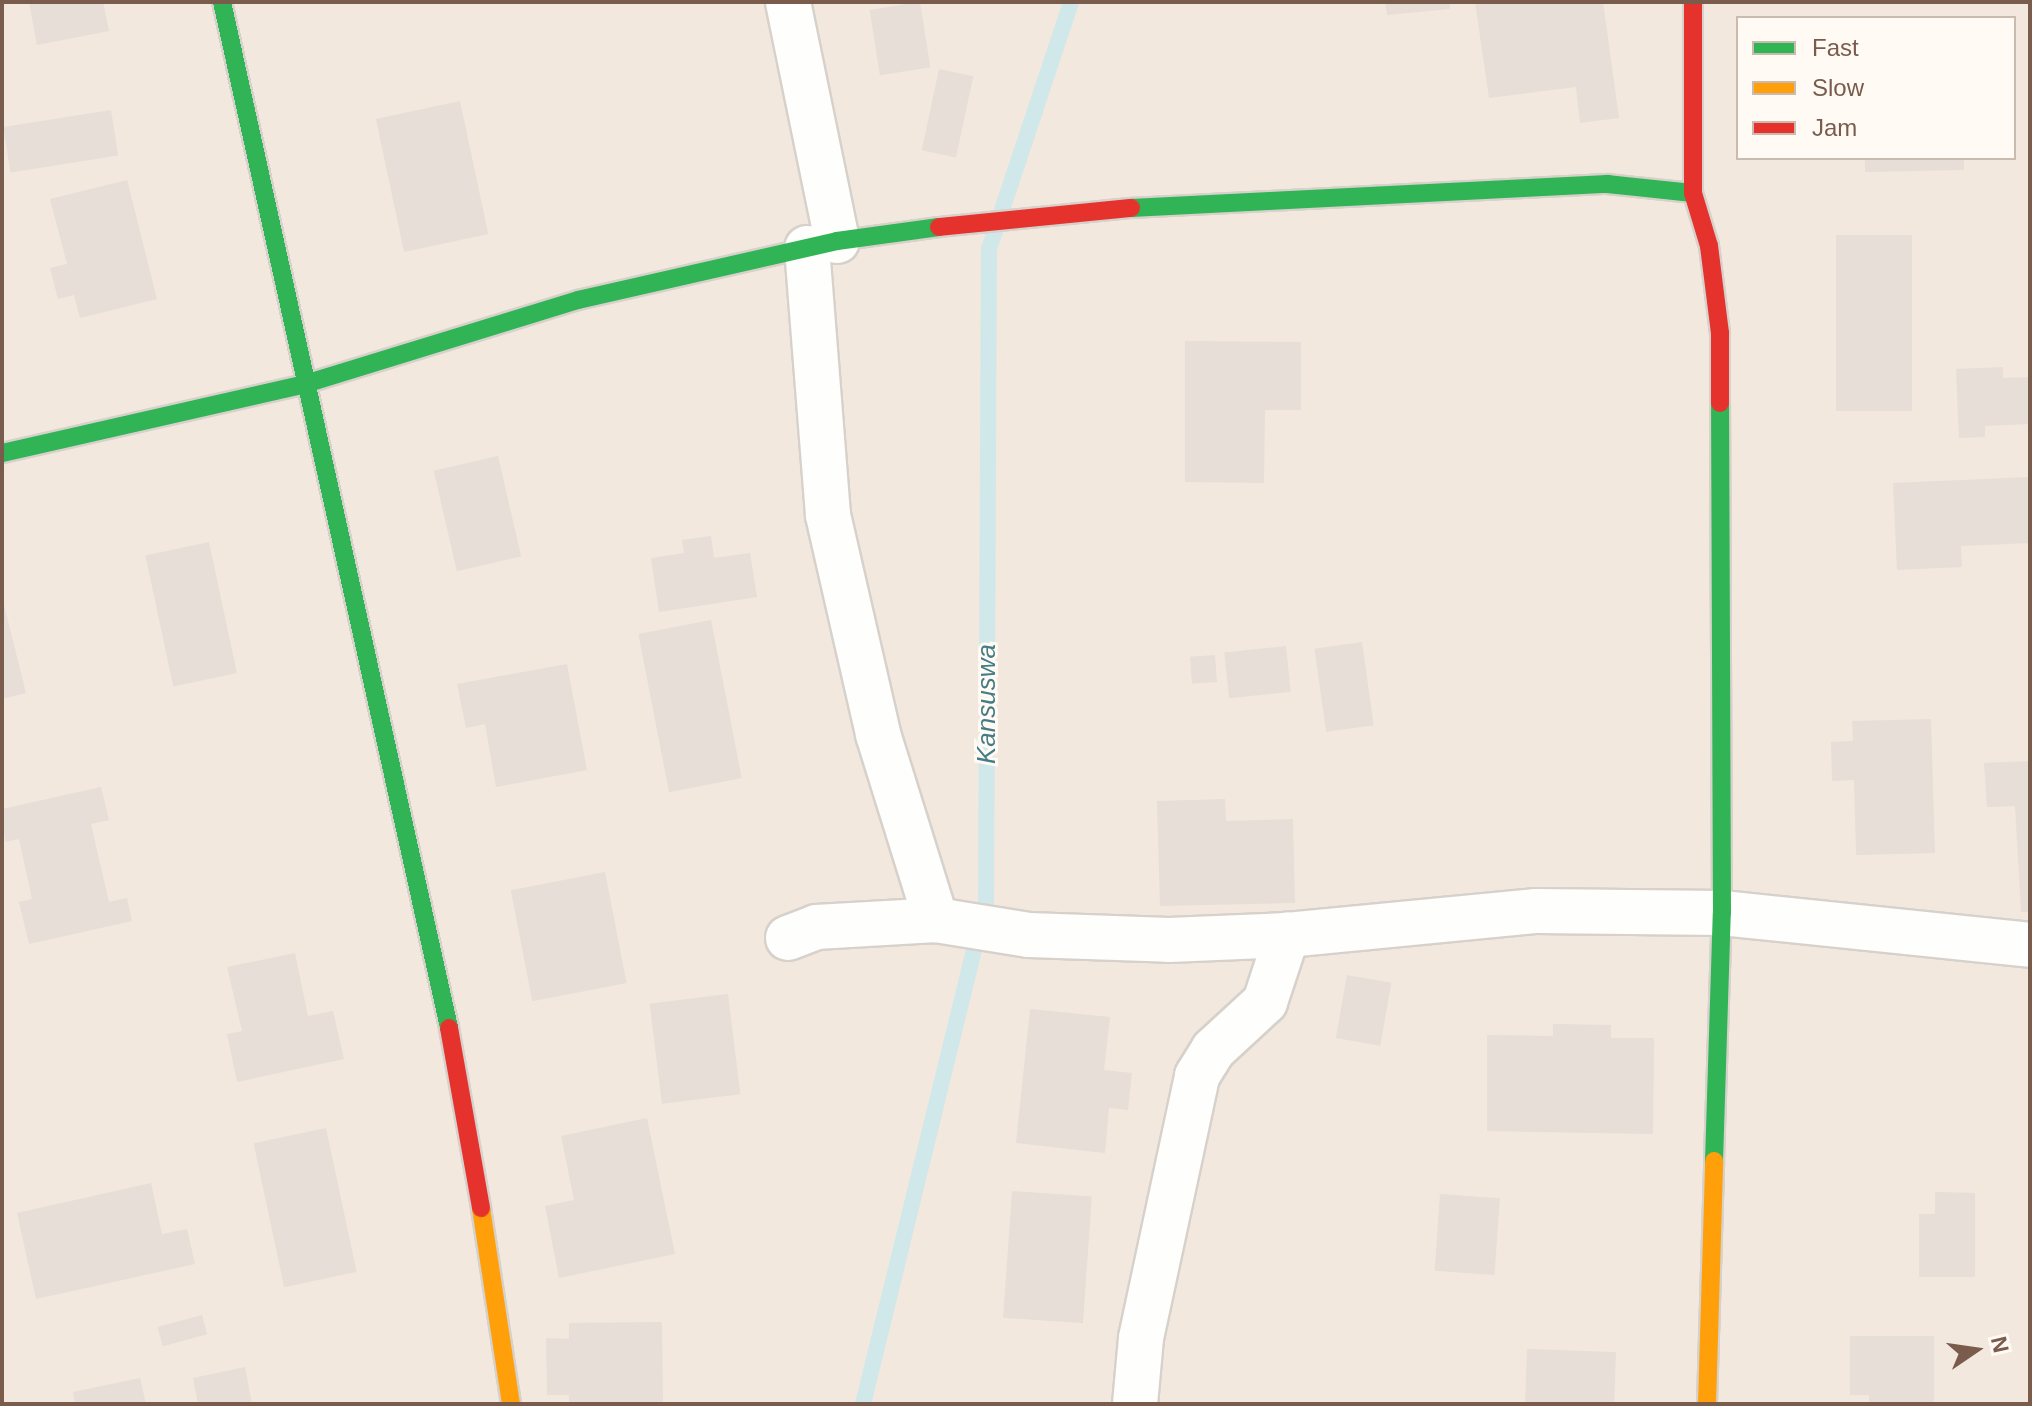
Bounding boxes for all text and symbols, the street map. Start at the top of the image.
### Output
legend [1736,16,2016,160]
text: Fast [1812,34,1859,61]
text: Slow [1812,74,1864,101]
text: Jam [1812,114,1857,141]
water label: Kansuswa [971,644,1003,764]
north arrow [1936,1310,2016,1390]
text: N [1986,1334,2014,1355]

